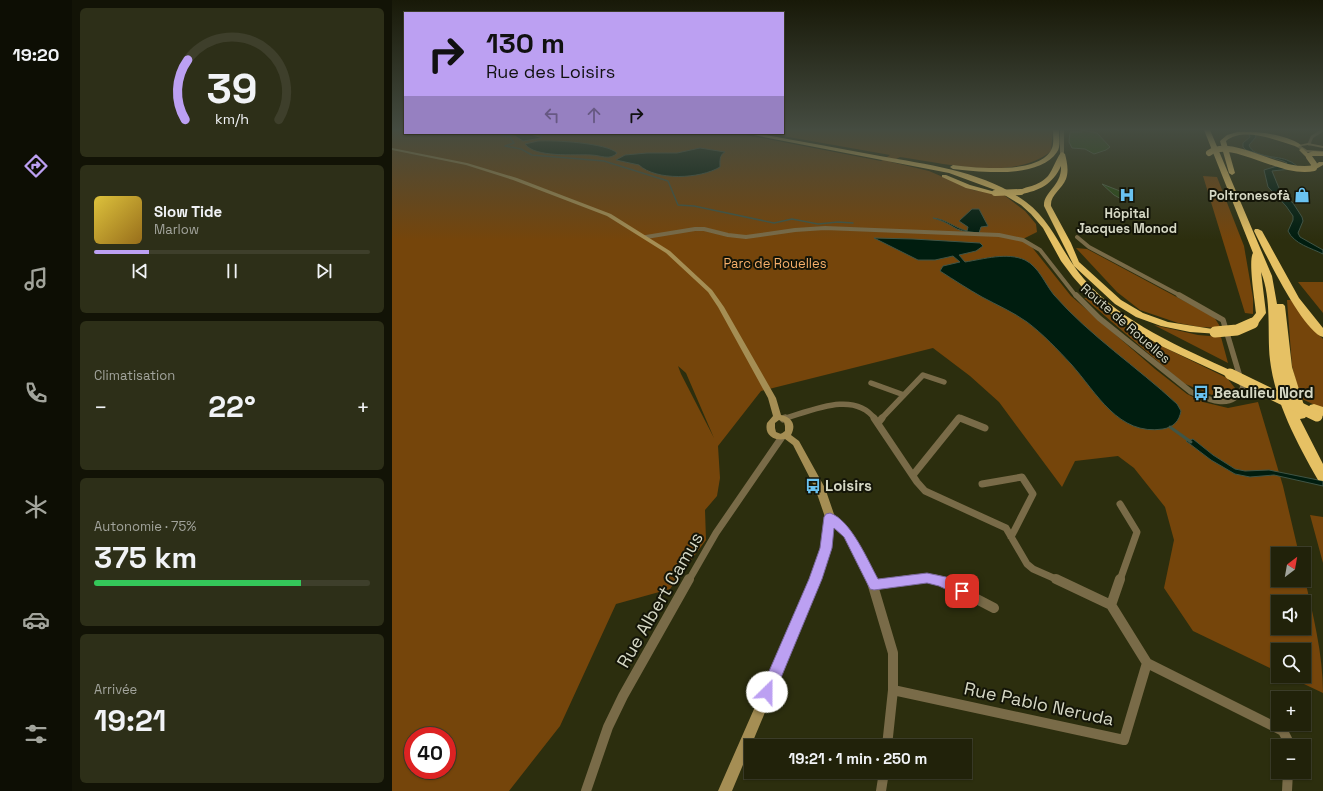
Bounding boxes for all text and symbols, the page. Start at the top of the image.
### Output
text: 130 m [486,25,565,61]
icon: right [420,28,472,80]
text: 19:20 [13,43,59,66]
text: Rue des Loisirs [486,60,615,83]
text: 39 [207,62,258,115]
icon: left [541,104,563,126]
icon: ahead [583,104,605,126]
icon: right [625,104,647,126]
text: km/h [215,110,249,128]
icon: directions [22,152,50,180]
hospital icon: Hôpital Jacques Monod [1118,186,1136,204]
shop icon: Poltronesofà [1293,186,1311,204]
place label: Poltronesofà [1209,187,1290,204]
text: Slow Tide [154,202,222,221]
place label: Hôpital Jacques Monod [1077,205,1177,237]
text: Marlow [154,221,199,238]
park label: Parc de Rouelles [723,255,827,272]
icon: previous [129,260,151,282]
icon: pause [221,260,243,282]
icon: next [313,260,335,282]
icon: music [22,265,50,293]
street label: Route de Rouelles [1077,280,1174,367]
text: Climatisation [94,367,175,384]
icon: phone [22,379,50,407]
place label: Beaulieu Nord [1213,383,1313,402]
bus stop icon: Beaulieu Nord [1192,384,1210,402]
text: 22° [208,387,256,426]
text: − [94,393,108,421]
text: + [356,393,370,421]
place label: Loisirs [825,476,872,495]
bus stop icon: Loisirs [804,477,822,495]
icon: climate [22,493,50,521]
text: Autonomie · 75% [94,518,196,535]
street label: Rue Albert Camus [611,528,708,672]
text: 375 km [94,538,197,577]
north arrow [1271,547,1311,587]
map controls [1271,547,1311,779]
pin [945,574,979,608]
icon: arrive [951,580,973,602]
button: sound [1271,595,1311,635]
icon: car [22,606,50,634]
button: search [1271,643,1311,683]
position arrow [746,671,788,713]
street label: Rue Pablo Neruda [962,676,1116,731]
text: Arrivée [94,681,137,698]
button: + [1271,691,1311,731]
text: 19:21 [94,701,166,740]
icon: filters [22,720,50,748]
speed limit sign: 40 [404,727,456,779]
button: − [1271,739,1311,779]
text: 19:21 · 1 min · 250 m [789,749,927,768]

